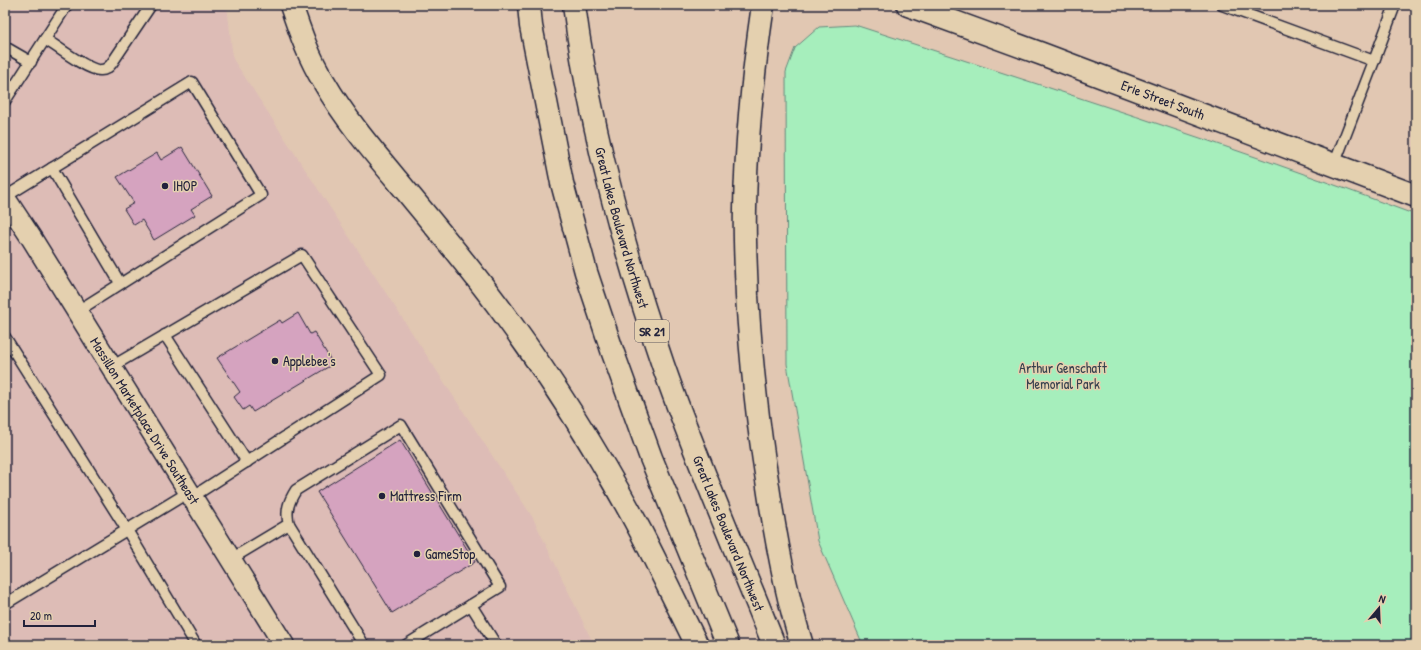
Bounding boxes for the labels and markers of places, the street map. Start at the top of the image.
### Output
place label: IHOP [173,176,197,195]
marker: IHOP [160,181,170,191]
place label: Applebee's [283,351,336,371]
marker: Applebee's [270,356,280,366]
place label: Mattress Firm [390,486,462,505]
marker: Mattress Firm [377,491,387,501]
place label: GameStop [425,544,475,564]
marker: GameStop [412,549,422,559]

